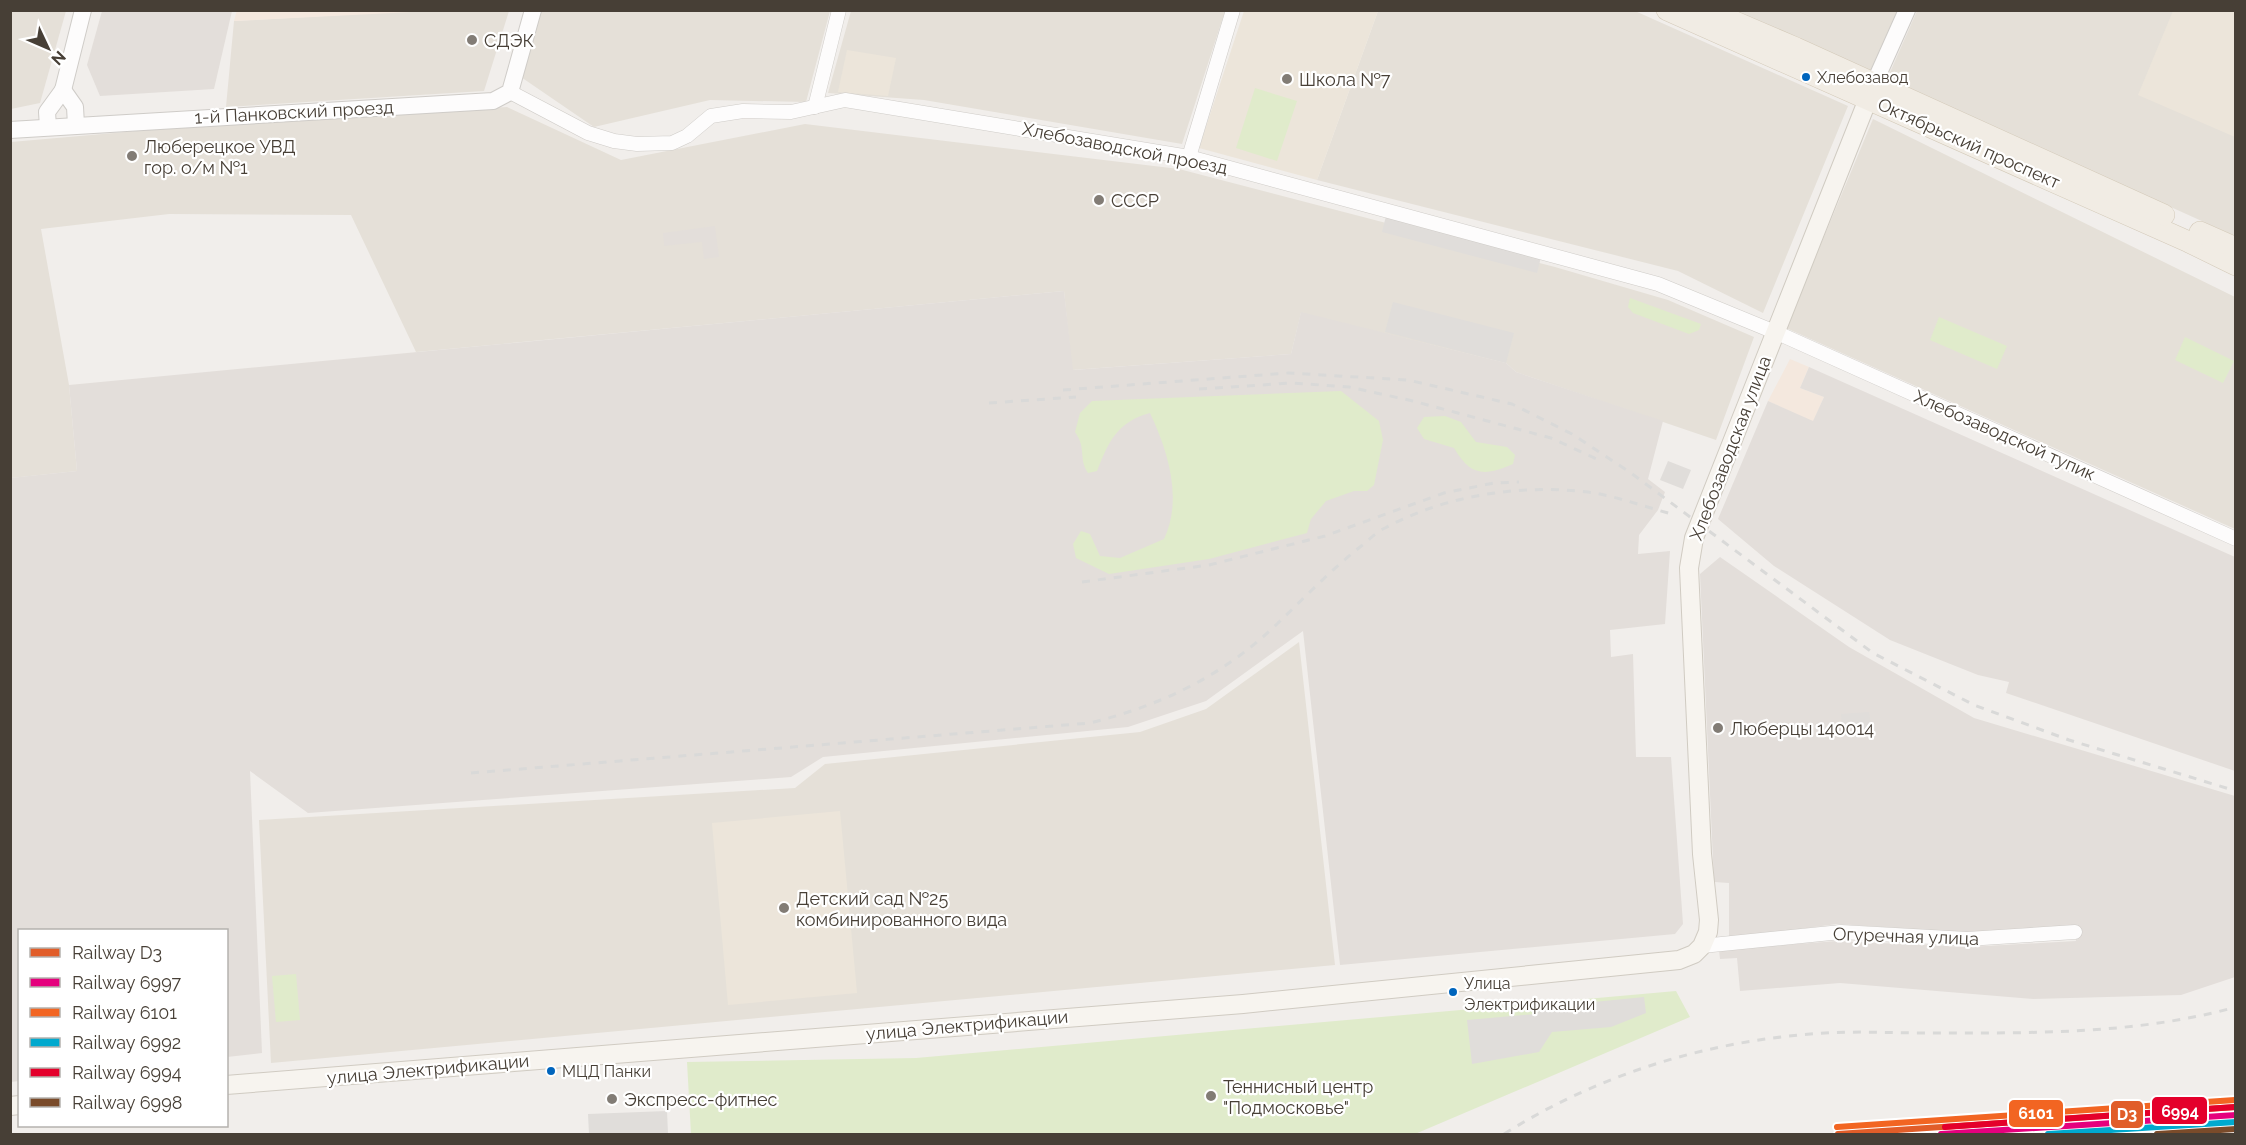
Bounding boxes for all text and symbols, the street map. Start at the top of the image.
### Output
north arrow [18,18,78,78]
place label: СДЭК [484,30,534,51]
marker: СДЭК [465,33,479,47]
text: N [47,47,70,69]
place label: Хлебозавод [1817,68,1908,87]
place label: Школа №7 [1299,69,1391,90]
marker: Хлебозавод [1800,71,1812,83]
marker: Школа №7 [1280,72,1294,86]
street label: Октябрьский проспект [1875,93,2064,193]
street label: 1-й Панковский проезд [194,96,394,128]
street label: Хлебозаводской проезд [1021,118,1229,178]
place label: Люберецкое УВД гор. о/м №1 [144,136,296,178]
marker: Люберецкое УВД гор. о/м №1 [125,149,139,163]
place label: СССР [1111,190,1159,211]
marker: СССР [1092,193,1106,207]
street label: Хлебозаводская улица [1685,353,1775,543]
street label: Хлебозаводской тупик [1911,386,2099,484]
place label: Люберцы 140014 [1730,718,1874,739]
marker: Люберцы 140014 [1711,721,1725,735]
place label: Детский сад №25 комбинированного вида [796,888,1007,930]
marker: Детский сад №25 комбинированного вида [777,901,791,915]
street label: Огуречная улица [1833,923,1979,949]
legend [18,929,228,1127]
text: Railway D3 [72,942,162,963]
text: Railway 6997 [72,972,182,993]
place label: Улица Электрификации [1464,974,1595,1014]
marker: Улица Электрификации [1447,986,1459,998]
text: Railway 6101 [72,1002,177,1023]
street label: улица Электрификации [865,1006,1069,1044]
text: Railway 6992 [72,1032,181,1053]
street label: улица Электрификации [326,1050,530,1088]
text: Railway 6994 [72,1062,182,1083]
place label: МЦД Панки [562,1062,651,1081]
marker: МЦД Панки [545,1065,557,1077]
place label: Теннисный центр "Подмосковье" [1223,1076,1373,1118]
place label: Экспресс-фитнес [624,1089,778,1110]
marker: Теннисный центр "Подмосковье" [1204,1089,1218,1103]
text: Railway 6998 [72,1092,182,1113]
marker: Экспресс-фитнес [605,1092,619,1106]
line badge: 6994 [2151,1096,2208,1125]
line badge: 6101 [2008,1099,2064,1128]
line badge: D3 [2110,1100,2144,1129]
text: 6994 [2161,1102,2199,1121]
text: 6101 [2018,1104,2054,1123]
text: D3 [2117,1105,2137,1124]

